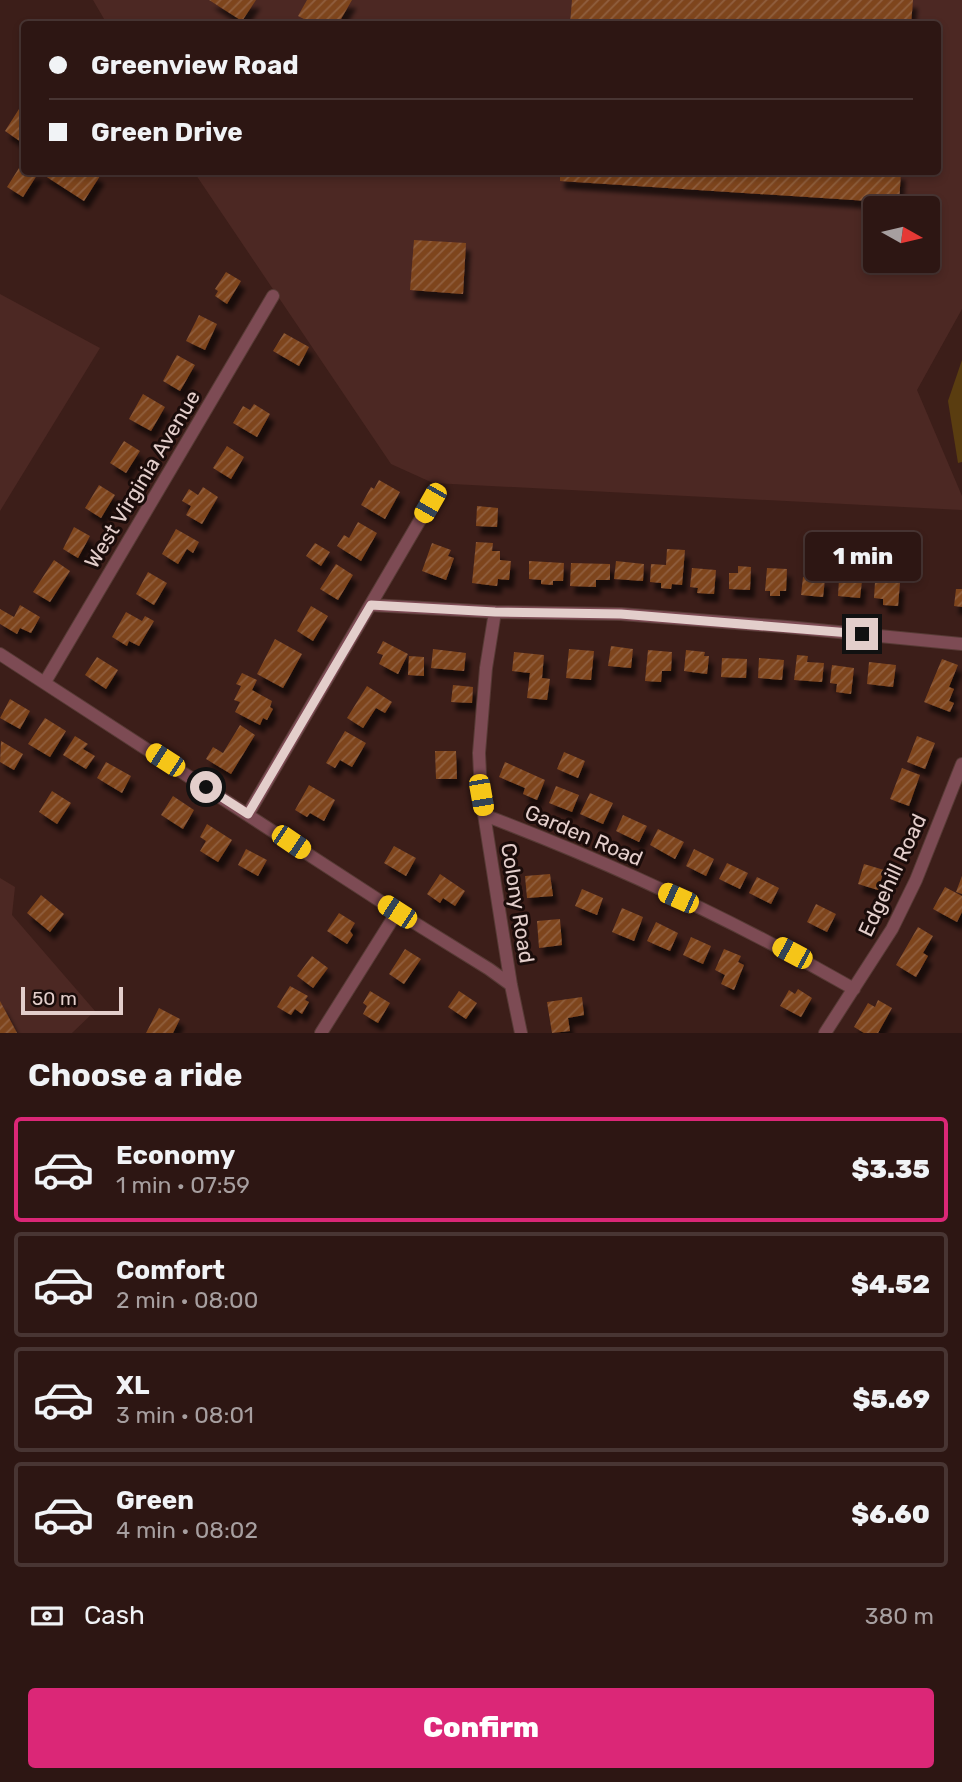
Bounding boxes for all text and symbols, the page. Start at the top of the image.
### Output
text: Greenview Road [91,50,299,81]
text: Green Drive [91,117,243,148]
north arrow [863,196,940,273]
map controls [863,196,940,273]
street label: West Virginia Avenue [79,385,205,573]
car [411,480,450,526]
callout: 1 min [804,532,920,582]
text: 1 min [833,542,893,570]
route end [846,618,878,650]
car [142,740,189,780]
route start [190,771,222,803]
car [468,772,495,818]
street label: Garden Road [521,799,647,871]
street label: Edgehill Road [853,810,931,940]
car [268,822,315,862]
street label: Colony Road [496,841,540,965]
car [655,880,702,916]
car [374,892,421,932]
car [769,934,816,972]
scale bar [21,984,122,1016]
text: 50 m [32,987,77,1010]
text: Choose a ride [28,1056,242,1094]
icon: car [32,1138,95,1201]
text: Economy [116,1140,235,1171]
text: $3.35 [851,1154,930,1185]
text: 1 min · 07:59 [116,1171,250,1199]
icon: car [32,1253,95,1316]
text: Comfort [116,1255,225,1286]
text: $4.52 [851,1269,930,1300]
text: 2 min · 08:00 [116,1286,258,1314]
icon: car [32,1368,95,1431]
text: XL [116,1370,149,1401]
text: $5.69 [852,1384,930,1415]
text: 3 min · 08:01 [116,1401,254,1429]
icon: car [32,1483,95,1546]
text: Green [116,1485,194,1516]
text: $6.60 [851,1499,930,1530]
text: 4 min · 08:02 [116,1516,258,1544]
icon: cash [28,1597,66,1635]
text: Cash [84,1600,145,1631]
text: 380 m [865,1602,934,1630]
button: Confirm [28,1688,934,1768]

